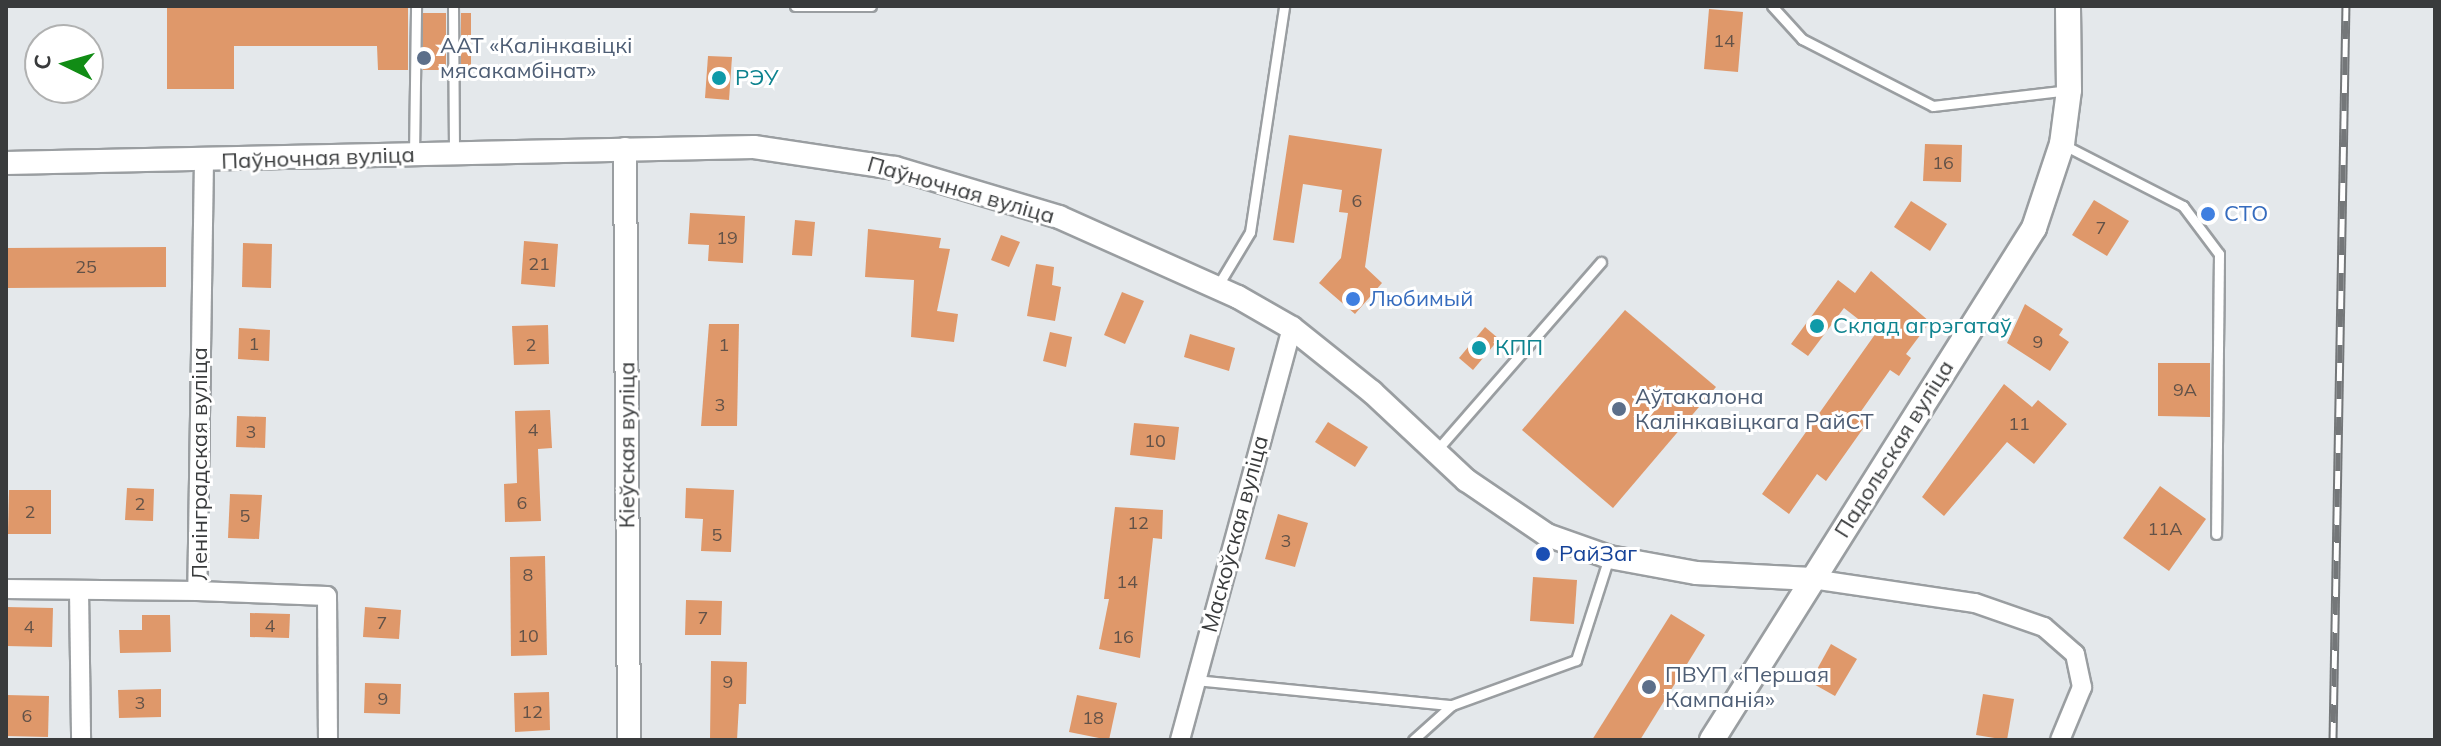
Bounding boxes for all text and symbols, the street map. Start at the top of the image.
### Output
north arrow [24,24,104,104]
house number: 14 [1713,30,1735,52]
place label: ААТ «Калінкавіцкі мясакамбінат» [440,32,632,84]
marker: ААТ «Калінкавіцкі мясакамбінат» [415,49,433,67]
text: С [27,53,57,71]
place label: РЭУ [735,65,779,91]
marker: РЭУ [710,69,728,87]
street label: Паўночная вуліца [221,141,415,175]
street label: Паўночная вуліца [864,151,1058,229]
house number: 16 [1932,152,1954,174]
house number: 6 [1352,190,1362,212]
place label: СТО [2224,201,2268,227]
marker: СТО [2199,205,2217,223]
house number: 7 [2096,217,2106,239]
house number: 19 [716,227,738,249]
house number: 21 [528,253,550,275]
house number: 25 [75,256,97,278]
place label: Любимый [1369,286,1473,312]
marker: Любимый [1344,290,1362,308]
place label: Склад агрэгатаў [1833,313,2012,339]
marker: Склад агрэгатаў [1808,317,1826,335]
house number: 9 [2033,331,2043,353]
house number: 1 [249,333,259,355]
house number: 2 [526,334,536,356]
house number: 1 [719,334,729,356]
place label: КПП [1495,335,1543,361]
marker: КПП [1470,339,1488,357]
street label: Ленінградская вуліца [187,347,213,581]
street label: Падольская вуліца [1829,355,1959,543]
street label: Кіеўская вуліца [614,362,640,528]
house number: 9А [2173,379,2197,401]
place label: Аўтакалона Калінкавіцкага РайСТ [1635,383,1874,434]
house number: 3 [715,394,725,416]
marker: Аўтакалона Калінкавіцкага РайСТ [1610,400,1628,418]
house number: 11 [2008,413,2030,435]
house number: 4 [528,419,538,441]
house number: 3 [246,421,256,443]
house number: 10 [1144,430,1166,452]
street label: Маскоўская вуліца [1196,433,1274,635]
house number: 6 [517,492,527,514]
house number: 2 [135,493,145,515]
house number: 2 [25,501,35,523]
house number: 5 [240,505,250,527]
house number: 12 [1127,512,1149,534]
house number: 11А [2148,518,2182,540]
house number: 5 [712,524,722,546]
house number: 3 [1281,530,1291,552]
place label: РайЗаг [1559,541,1637,567]
marker: РайЗаг [1534,545,1552,563]
house number: 8 [523,564,533,586]
house number: 14 [1116,571,1138,593]
house number: 7 [698,607,708,629]
house number: 7 [377,612,387,634]
house number: 4 [265,615,275,637]
house number: 4 [24,616,34,638]
house number: 10 [517,625,539,647]
house number: 16 [1112,626,1134,648]
place label: ПВУП «Першая Кампанія» [1665,661,1829,712]
house number: 9 [723,671,733,693]
marker: ПВУП «Першая Кампанія» [1640,678,1658,696]
house number: 9 [378,688,388,710]
house number: 3 [135,692,145,714]
house number: 12 [521,701,543,723]
house number: 6 [22,705,32,727]
house number: 18 [1082,707,1104,729]

